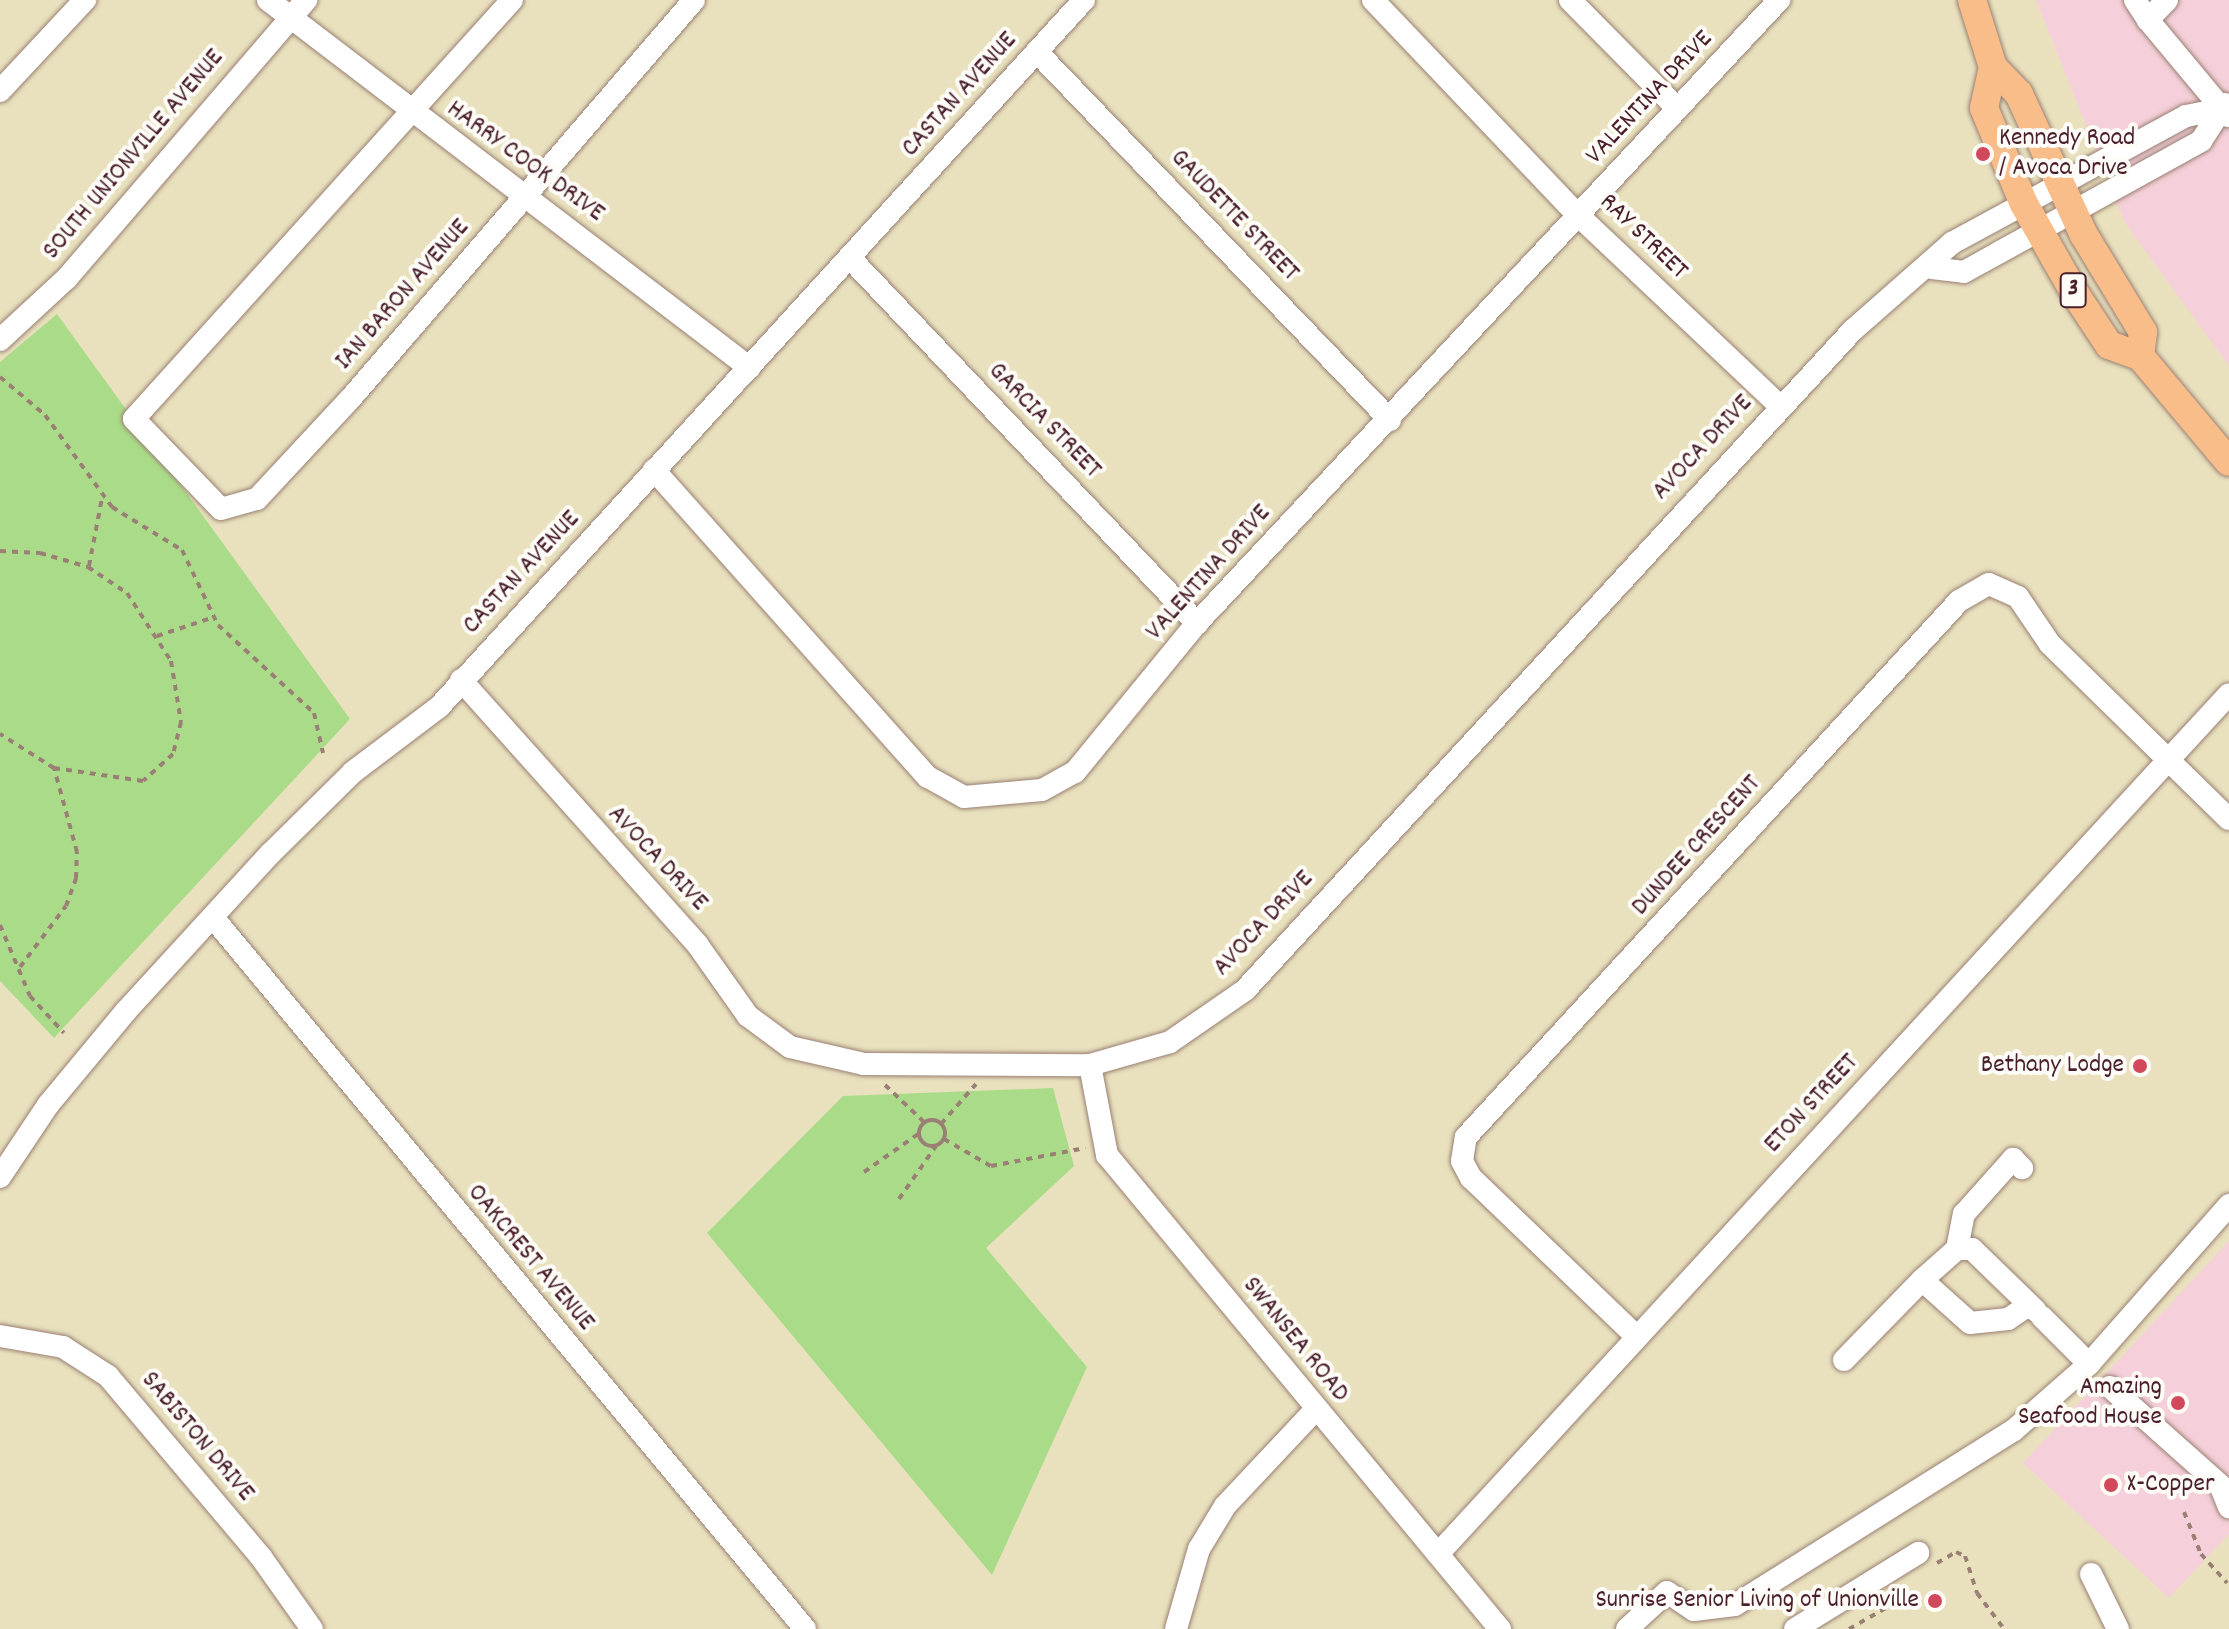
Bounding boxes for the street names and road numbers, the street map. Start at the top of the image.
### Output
street label: VALENTINA DRIVE [1580,25,1720,171]
street label: CASTAN AVENUE [896,26,1024,164]
street label: SOUTH UNIONVILLE AVENUE [37,43,231,267]
street label: HARRY COOK DRIVE [440,94,610,230]
street label: GAUDETTE STREET [1163,143,1305,289]
street label: RAY STREET [1592,187,1694,287]
street label: IAN BARON AVENUE [329,213,477,377]
road number: 3 [2059,270,2087,310]
street label: GARCIA STREET [981,356,1107,486]
street label: AVOCA DRIVE [1646,389,1760,507]
street label: VALENTINA DRIVE [1140,499,1278,647]
street label: CASTAN AVENUE [457,505,587,641]
street label: DUNDEE CRESCENT [1626,769,1768,923]
street label: AVOCA DRIVE [600,800,714,918]
street label: AVOCA DRIVE [1207,865,1321,983]
street label: ETON STREET [1758,1048,1866,1160]
street label: OAKCREST AVENUE [460,1178,600,1338]
street label: SWANSEA ROAD [1235,1271,1355,1409]
street label: SABISTON DRIVE [134,1366,260,1508]

